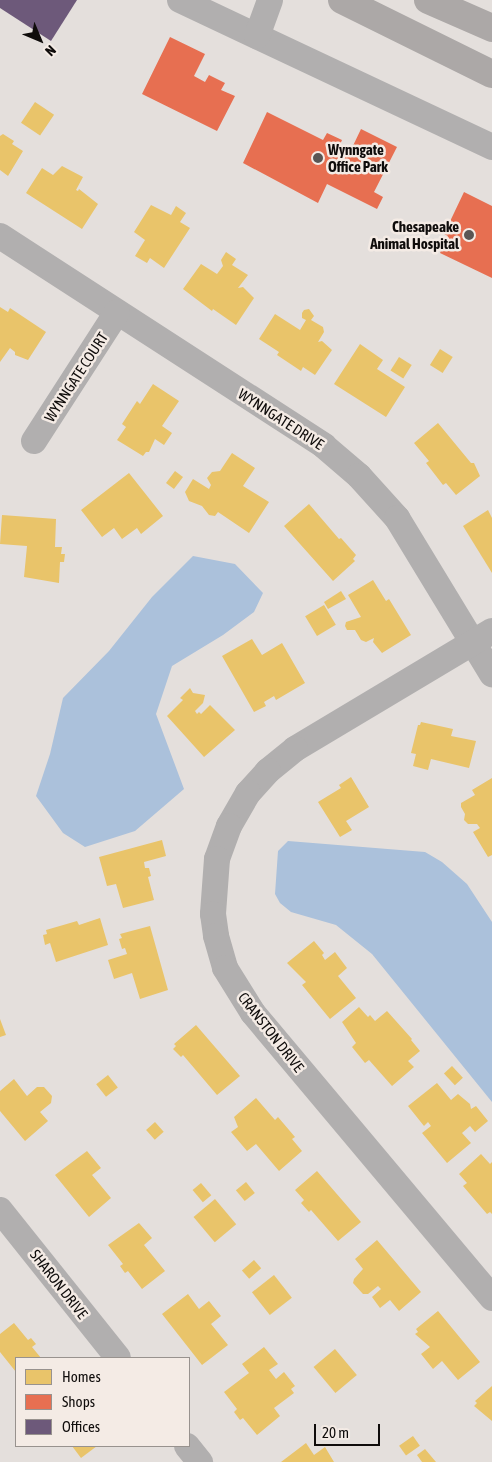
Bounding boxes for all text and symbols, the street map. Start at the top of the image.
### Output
north arrow [15,15,65,65]
text: N [42,42,59,59]
place label: Wynngate Office Park [328,140,388,175]
marker: Wynngate Office Park [312,152,324,164]
place label: Chesapeake Animal Hospital [370,217,459,252]
marker: Chesapeake Animal Hospital [463,229,475,241]
street label: WYNNGATE COURT [40,329,112,425]
street label: WYNNGATE DRIVE [235,385,327,453]
street label: CRANSTON DRIVE [234,989,308,1075]
street label: SHARON DRIVE [26,1246,92,1322]
legend [15,1357,190,1447]
text: Homes [62,1368,101,1385]
text: Shops [62,1393,95,1410]
scale bar [317,1414,383,1446]
text: Offices [62,1418,100,1435]
text: 20 m [322,1424,349,1441]

